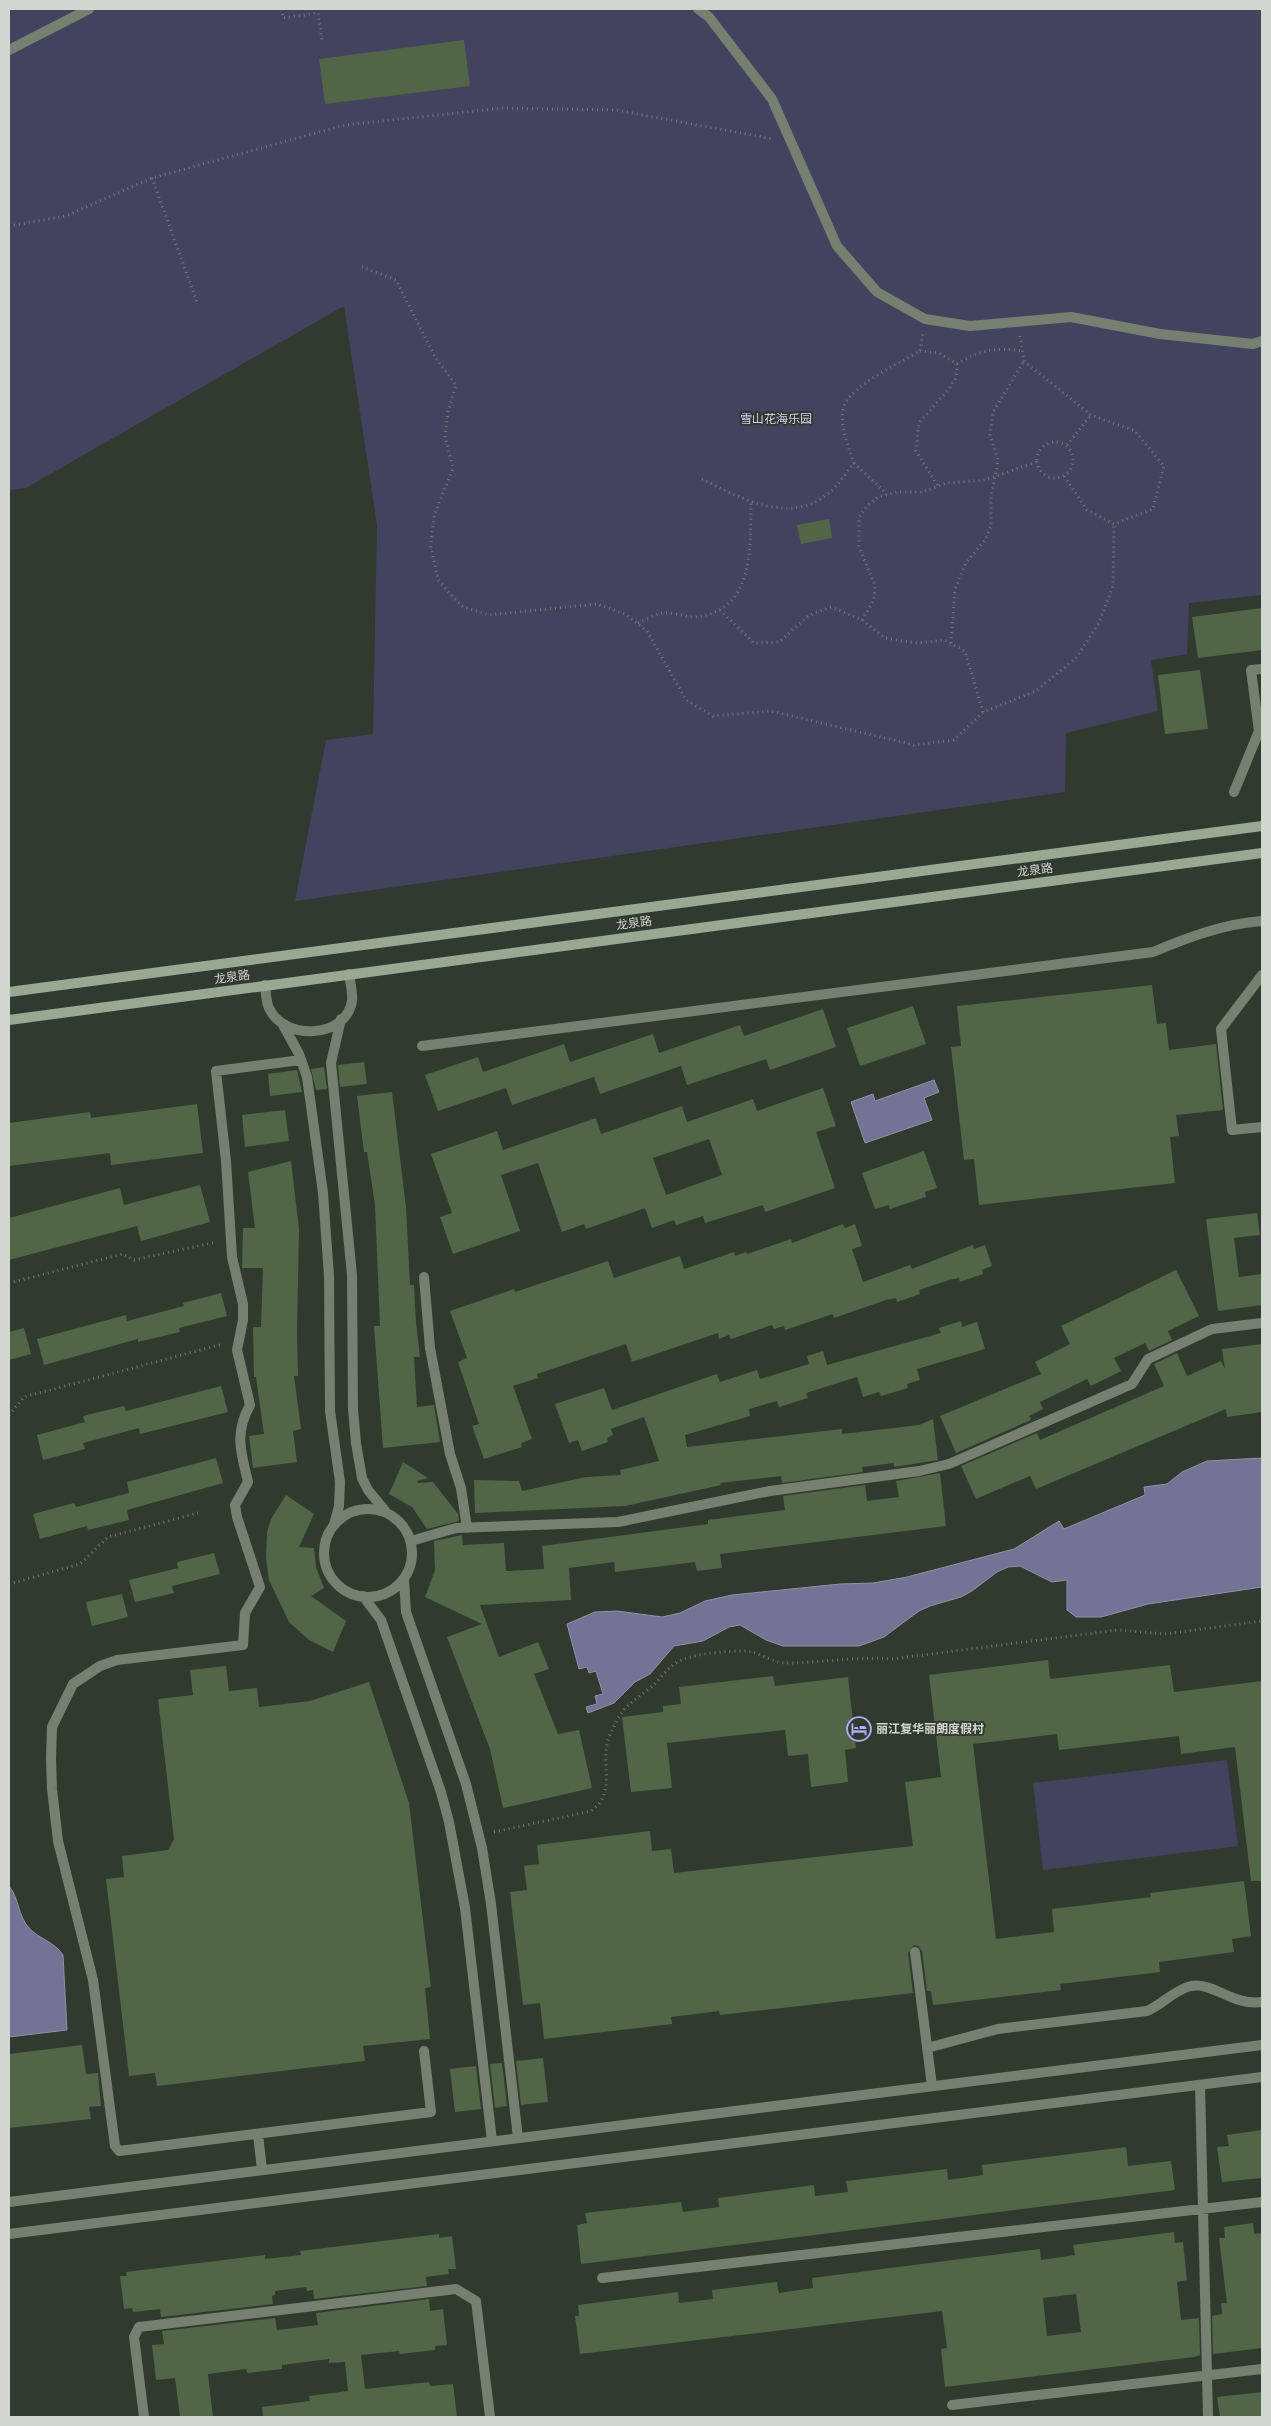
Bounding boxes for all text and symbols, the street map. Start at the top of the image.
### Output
park label: 雪山花海乐园 [740,412,812,426]
street label: 龙泉路 [1016,861,1054,879]
street label: 龙泉路 [615,914,653,932]
street label: 龙泉路 [213,968,251,986]
hotel icon: 丽江复华丽朗度假村 [846,1716,872,1742]
place label: 丽江复华丽朗度假村 [876,1722,984,1736]

